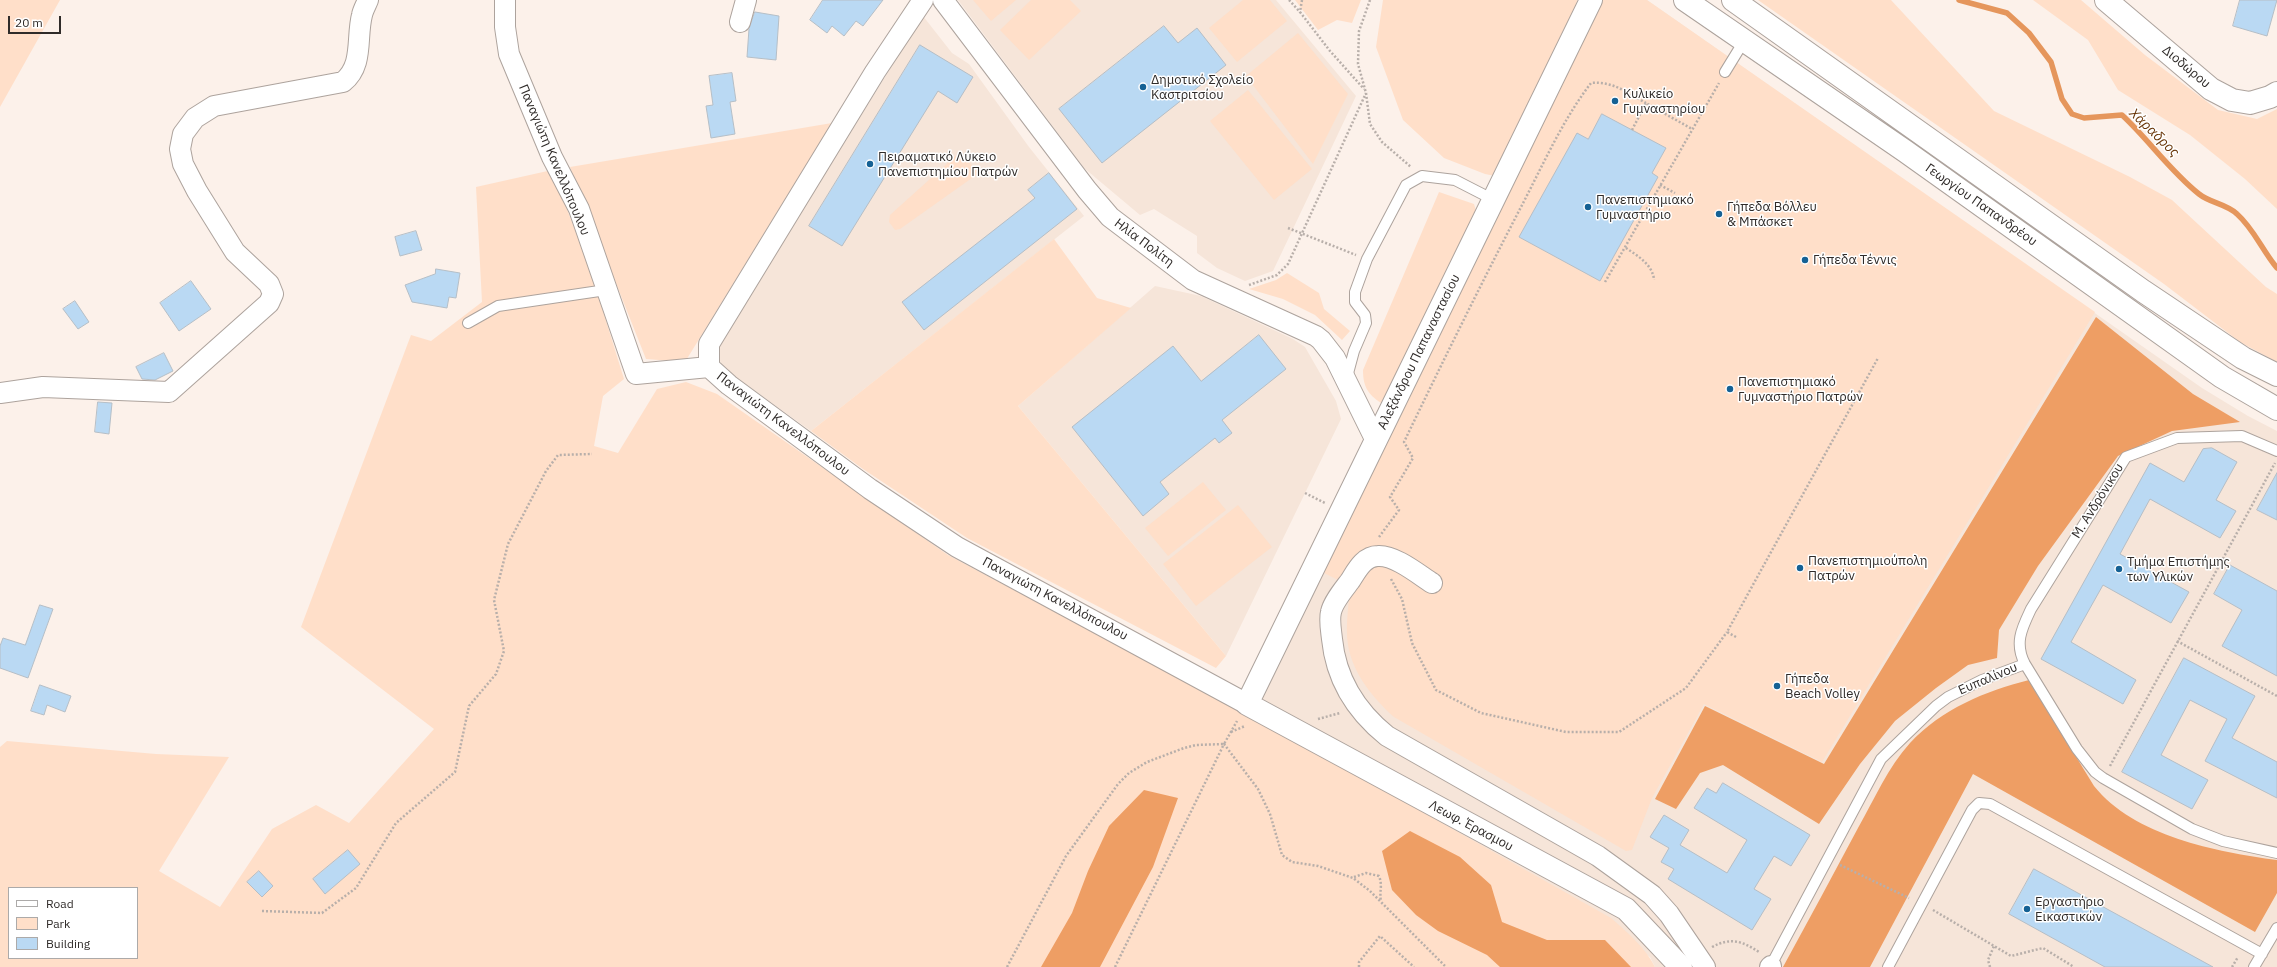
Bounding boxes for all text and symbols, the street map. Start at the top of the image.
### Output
scale bar [10,8,63,34]
text: 20 m [15,15,43,30]
street label: Διοδώρου [2159,42,2213,92]
place label: Δημοτικό Σχολείο Καστριτσίου [1151,72,1253,103]
street label: Παναγιώτη Κανελλόπουλου [515,82,593,238]
marker: Δημοτικό Σχολείο Καστριτσίου [1138,82,1148,92]
place label: Κυλικείο Γυμναστηρίου [1623,86,1705,117]
marker: Κυλικείο Γυμναστηρίου [1610,96,1620,106]
water label: Χάραδρος [2126,105,2182,161]
place label: Πειραματικό Λύκειο Πανεπιστημίου Πατρών [878,149,1018,180]
marker: Πειραματικό Λύκειο Πανεπιστημίου Πατρών [865,159,875,169]
street label: Γεωργίου Παπανδρέου [1922,160,2040,250]
place label: Πανεπιστημιακό Γυμναστήριο [1596,192,1694,223]
place label: Γήπεδα Βόλλευ & Μπάσκετ [1727,199,1817,230]
marker: Πανεπιστημιακό Γυμναστήριο [1583,202,1593,212]
marker: Γήπεδα Βόλλευ & Μπάσκετ [1714,209,1724,219]
street label: Ηλία Πολίτη [1111,215,1177,271]
place label: Γήπεδα Τέννις [1813,252,1897,268]
marker: Γήπεδα Τέννις [1800,255,1810,265]
street label: Αλεξάνδρου Παπαναστασίου [1374,272,1464,432]
street label: Παναγιώτη Κανελλόπουλου [713,369,853,479]
place label: Πανεπιστημιακό Γυμναστήριο Πατρών [1738,374,1863,405]
marker: Πανεπιστημιακό Γυμναστήριο Πατρών [1725,384,1735,394]
street label: Μ. Ανδρόνικου [2069,461,2127,541]
place label: Πανεπιστημιούπολη Πατρών [1808,553,1927,584]
street label: Παναγιώτη Κανελλόπουλου [980,554,1130,644]
place label: Τμήμα Επιστήμης των Υλικών [2127,554,2230,585]
marker: Πανεπιστημιούπολη Πατρών [1795,563,1805,573]
marker: Τμήμα Επιστήμης των Υλικών [2114,564,2124,574]
street label: Ευπαλίνου [1956,660,2020,698]
place label: Γήπεδα Beach Volley [1785,671,1860,702]
marker: Γήπεδα Beach Volley [1772,681,1782,691]
street label: Λεωφ. Έρασμου [1426,797,1516,855]
legend [8,887,138,959]
place label: Εργαστήριο Εικαστικών [2035,894,2104,925]
text: Road [46,896,74,911]
marker: Εργαστήριο Εικαστικών [2022,904,2032,914]
text: Park [46,916,70,931]
text: Building [46,936,90,951]

